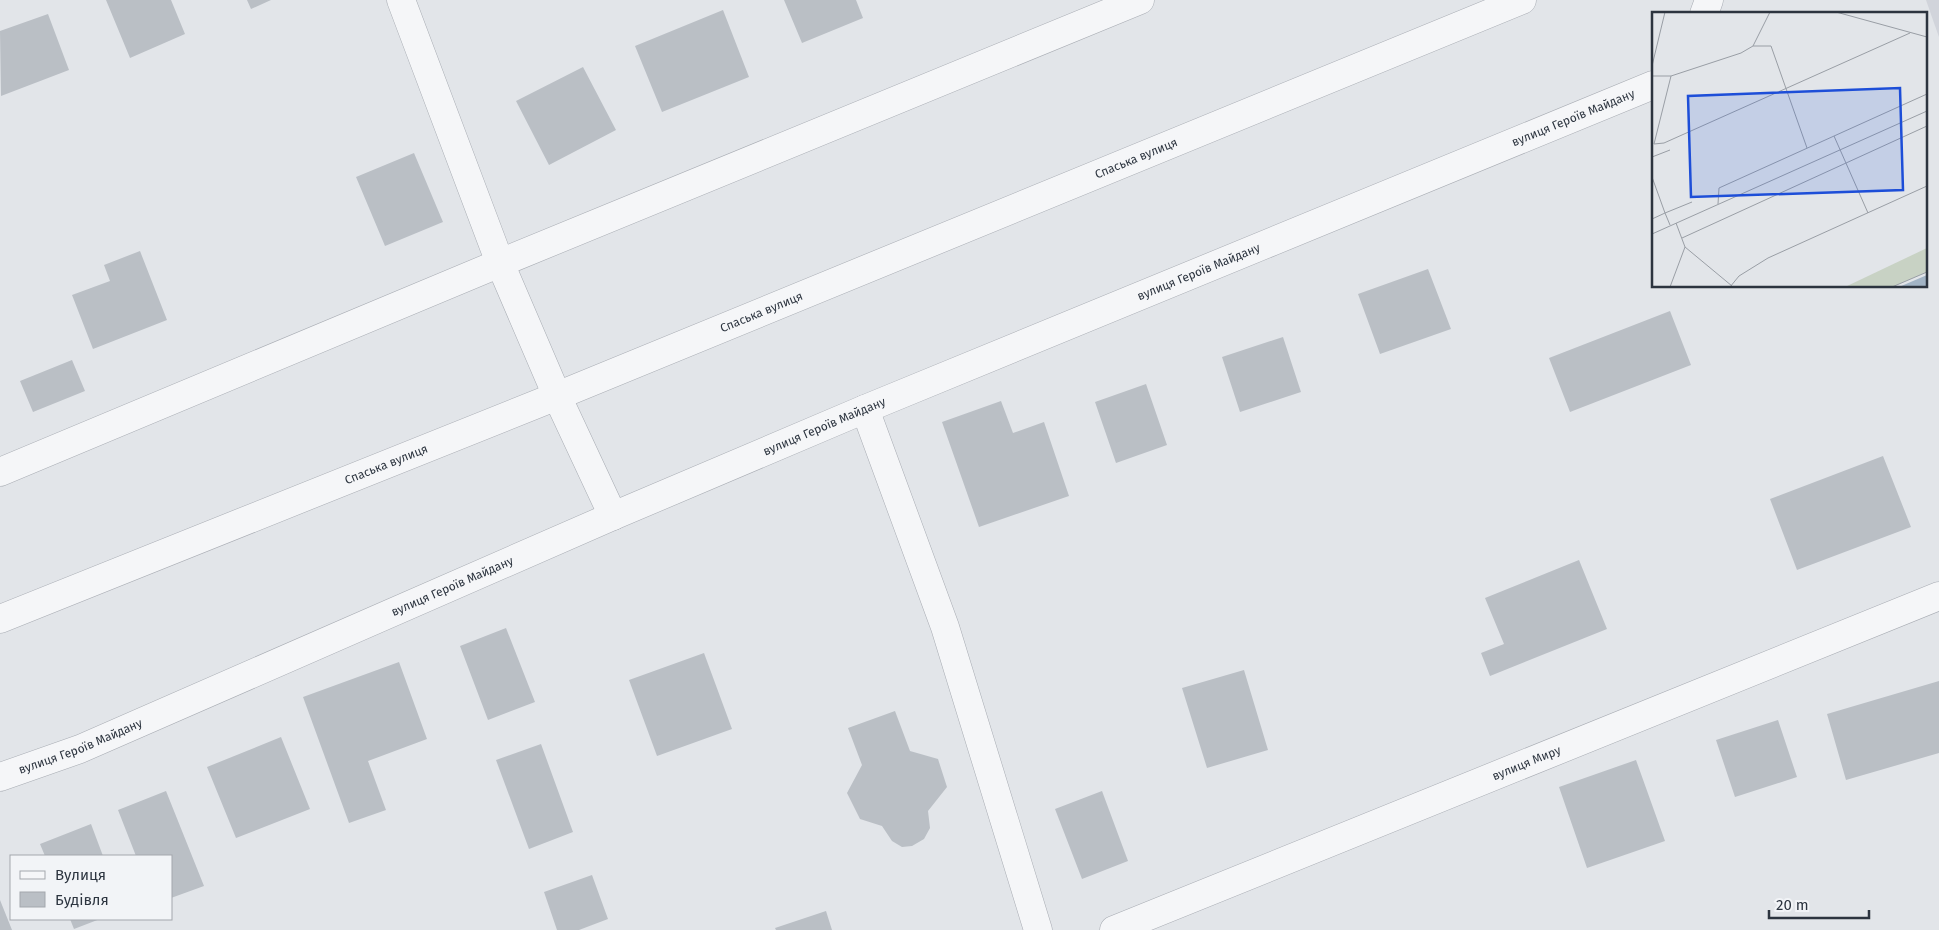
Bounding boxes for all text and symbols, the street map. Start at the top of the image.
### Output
inset map [1652,12,1926,288]
street label: вулиця Героїв Майдану [1510,86,1637,149]
street label: Спаська вулиця [1093,135,1180,182]
street label: вулиця Героїв Майдану [1135,240,1262,303]
street label: Спаська вулиця [718,289,805,335]
street label: вулиця Героїв Майдану [761,394,888,458]
street label: Спаська вулиця [343,442,430,487]
street label: вулиця Героїв Майдану [389,553,515,619]
street label: вулиця Героїв Майдану [17,716,144,777]
street label: вулиця Миру [1490,743,1563,783]
legend [10,855,172,920]
text: Вулиця [55,866,106,884]
scale bar [1769,888,1869,920]
text: Будівля [55,891,109,909]
text: 20 m [1776,896,1809,914]

